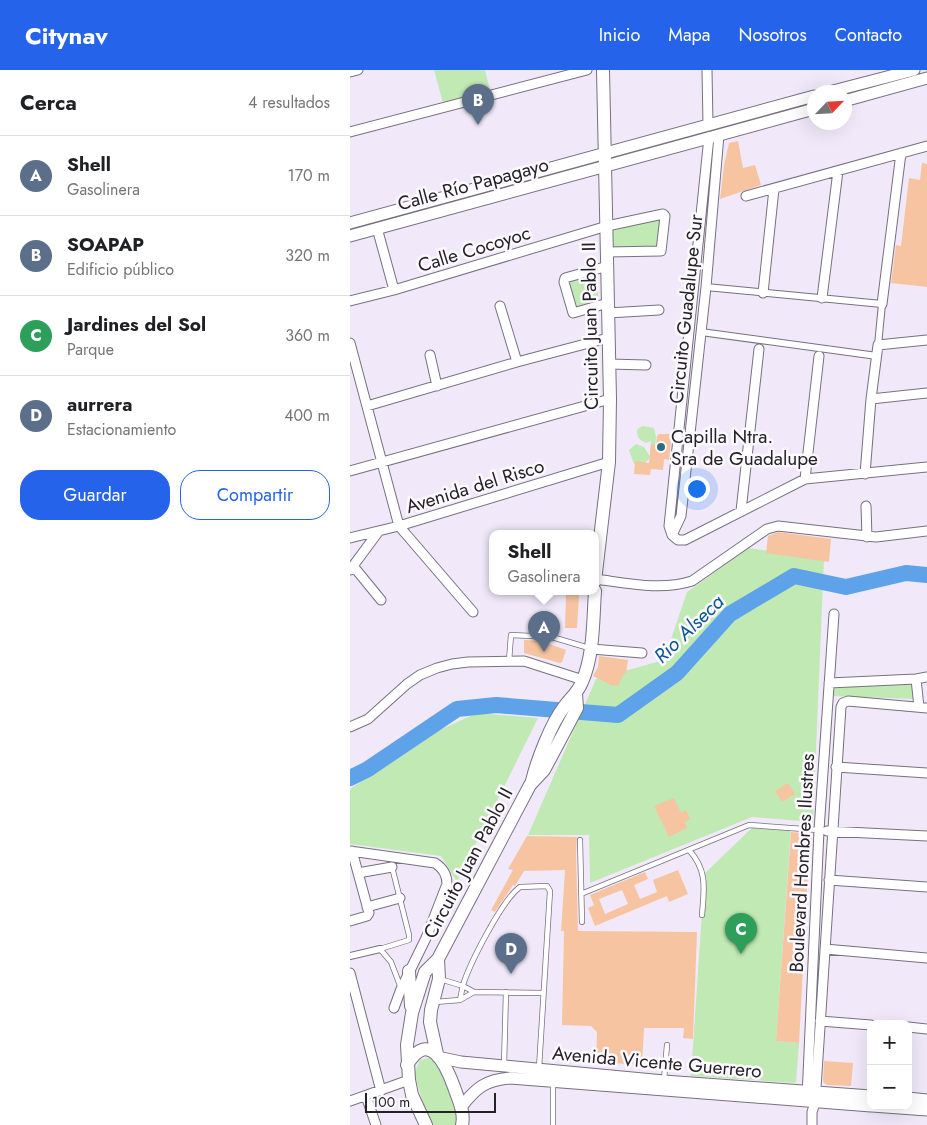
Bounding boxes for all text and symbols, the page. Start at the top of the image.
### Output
text: Citynav [25,18,108,53]
text: Inicio [599,22,640,48]
text: Mapa [668,22,710,48]
text: Nosotros [738,22,807,48]
text: Contacto [835,22,902,48]
pin: B [462,84,494,125]
north arrow [807,85,852,130]
text: Cerca [20,88,77,118]
text: 4 resultados [248,91,330,114]
text: Shell [67,151,111,178]
street label: Calle Río Papagayo [394,151,552,217]
text: A [30,164,42,187]
text: 170 m [288,164,330,187]
text: Gasolinera [67,178,140,201]
street label: Circuito Guadalupe Sur [663,213,709,405]
street label: Calle Cocoyoc [414,219,534,279]
text: SOAPAP [67,231,144,258]
street label: Circuito Juan Pablo II [575,242,605,410]
text: B [31,244,41,267]
text: 320 m [285,244,330,267]
text: Edificio público [67,258,174,281]
text: Jardines del Sol [67,311,206,338]
text: C [30,324,42,347]
text: 360 m [285,324,330,347]
text: Parque [67,338,114,361]
text: aurrera [67,391,132,418]
text: D [30,404,42,427]
text: 400 m [284,404,330,427]
text: Estacionamiento [67,418,176,441]
place label: Capilla Ntra. Sra de Guadalupe [671,423,818,472]
marker: Capilla Ntra. Sra de Guadalupe [655,441,667,453]
street label: Avenida del Risco [402,452,548,520]
button: Guardar [20,470,170,520]
button: Compartir [180,470,330,520]
your location [684,476,710,502]
popup [489,530,599,595]
text: Shell [508,538,551,565]
text: Gasolinera [508,565,580,588]
water label: Rio Alseca [647,588,731,670]
pin: A [528,611,560,652]
street label: Boulevard Hombres Ilustres [783,752,821,973]
street label: Circuito Juan Pablo II [417,783,519,943]
pin: C [725,913,757,954]
pin: D [495,933,527,974]
map controls [867,1020,912,1110]
button: + [867,1020,912,1065]
street label: Avenida Vicente Guerrero [551,1039,763,1085]
button: − [867,1065,912,1110]
scale bar [365,1090,496,1113]
text: 100 m [372,1092,410,1112]

